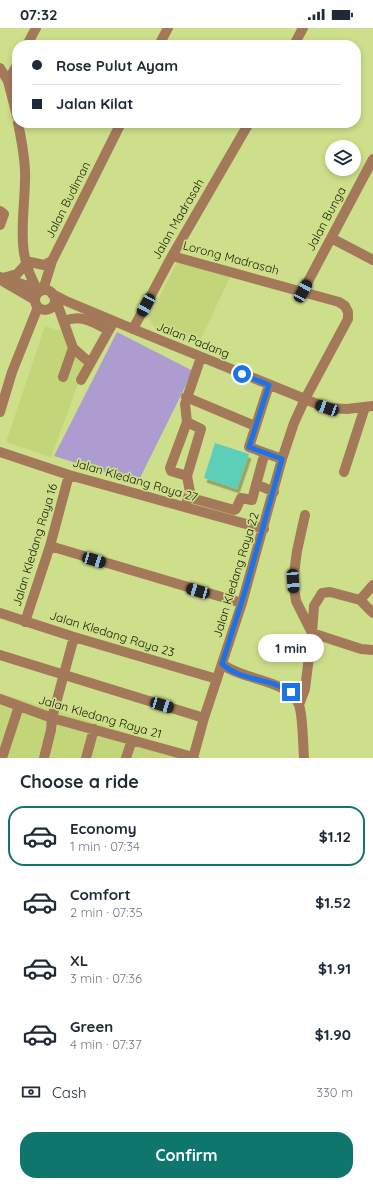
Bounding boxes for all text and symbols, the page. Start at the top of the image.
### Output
text: 07:32 [20,5,58,24]
text: Rose Pulut Ayam [56,56,178,75]
text: Jalan Kilat [56,94,133,113]
map controls [325,140,361,176]
button: layers [325,140,361,176]
street label: Jalan Budiman [42,159,93,241]
street label: Jalan Madrasah [148,176,207,262]
street label: Jalan Bunga [302,184,349,253]
street label: Lorong Madrasah [181,237,281,278]
car [292,278,314,304]
car [135,292,157,318]
street label: Jalan Padang [154,318,232,361]
route start [233,365,251,383]
car [314,398,340,418]
street label: Jalan Kledang Raya 27 [71,454,199,505]
street label: Jalan Kledang Raya 16 [9,481,61,608]
street label: Jalan Kledang Raya 22 [209,510,262,639]
car [81,551,107,569]
car [286,569,300,593]
car [185,582,211,600]
street label: Jalan Kledang Raya 23 [48,607,176,660]
callout: 1 min [258,634,324,662]
text: 1 min [275,640,307,656]
route end [282,683,300,701]
street label: Jalan Kledang Raya 21 [37,692,164,741]
car [149,696,175,714]
text: Choose a ride [20,770,139,793]
icon: car [22,818,58,854]
text: Economy [70,819,137,838]
text: $1.12 [319,827,351,846]
text: 1 min · 07:34 [70,838,140,854]
icon: car [22,884,58,920]
text: Comfort [70,885,131,904]
text: $1.52 [315,893,351,912]
text: 2 min · 07:35 [70,904,143,920]
icon: car [22,950,58,986]
text: XL [70,951,88,970]
text: $1.91 [318,959,351,978]
text: 3 min · 07:36 [70,970,142,986]
icon: car [22,1016,58,1052]
text: Green [70,1017,113,1036]
text: $1.90 [315,1025,351,1044]
text: 4 min · 07:37 [70,1036,142,1052]
icon: cash [20,1081,42,1103]
text: Cash [52,1083,86,1102]
text: 330 m [316,1084,353,1100]
button: Confirm [20,1132,353,1178]

